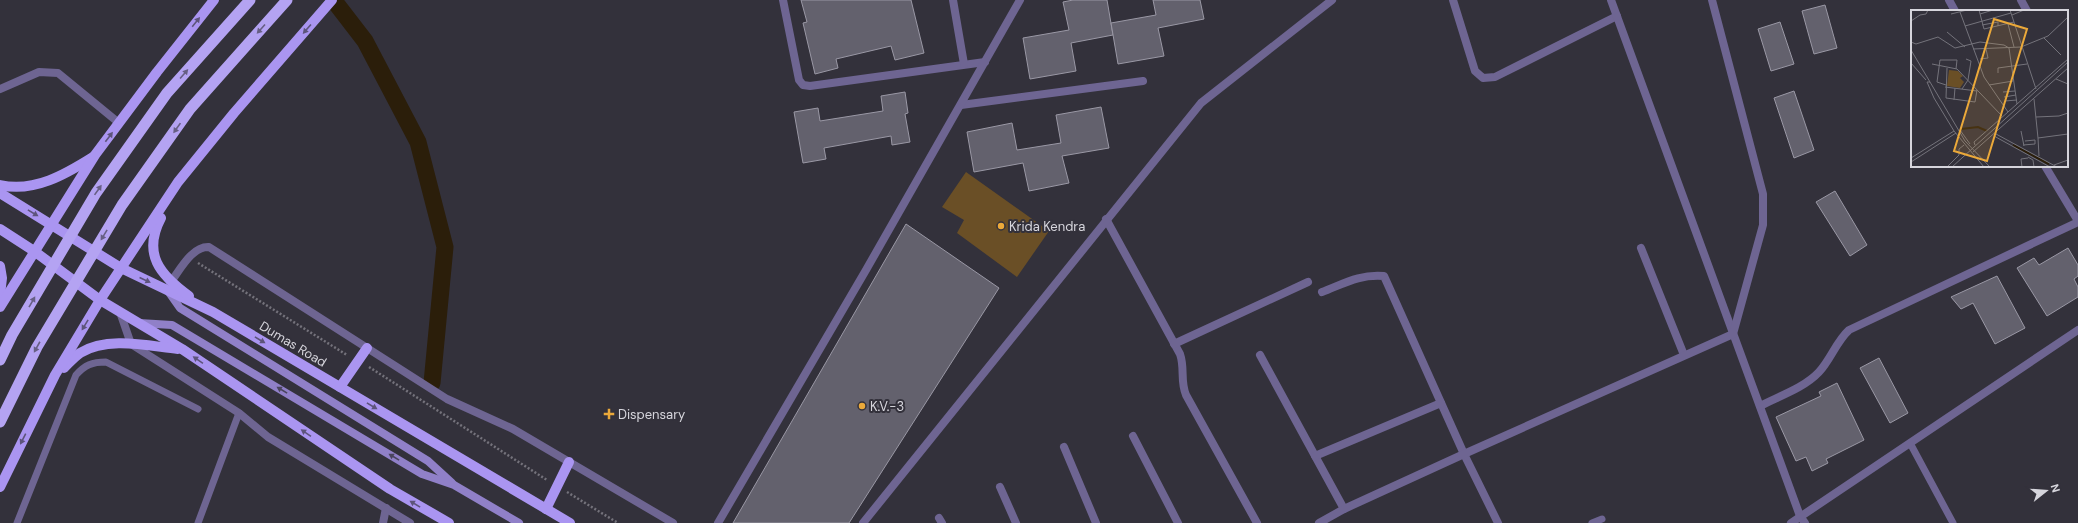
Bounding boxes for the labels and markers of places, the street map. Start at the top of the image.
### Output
place label: Krida Kendra [1009,218,1085,235]
marker: Krida Kendra [996,221,1006,231]
place label: K.V.-3 [870,398,904,415]
marker: K.V.-3 [857,401,867,411]
place label: Dispensary [618,406,685,423]
marker: Dispensary [603,408,615,420]

